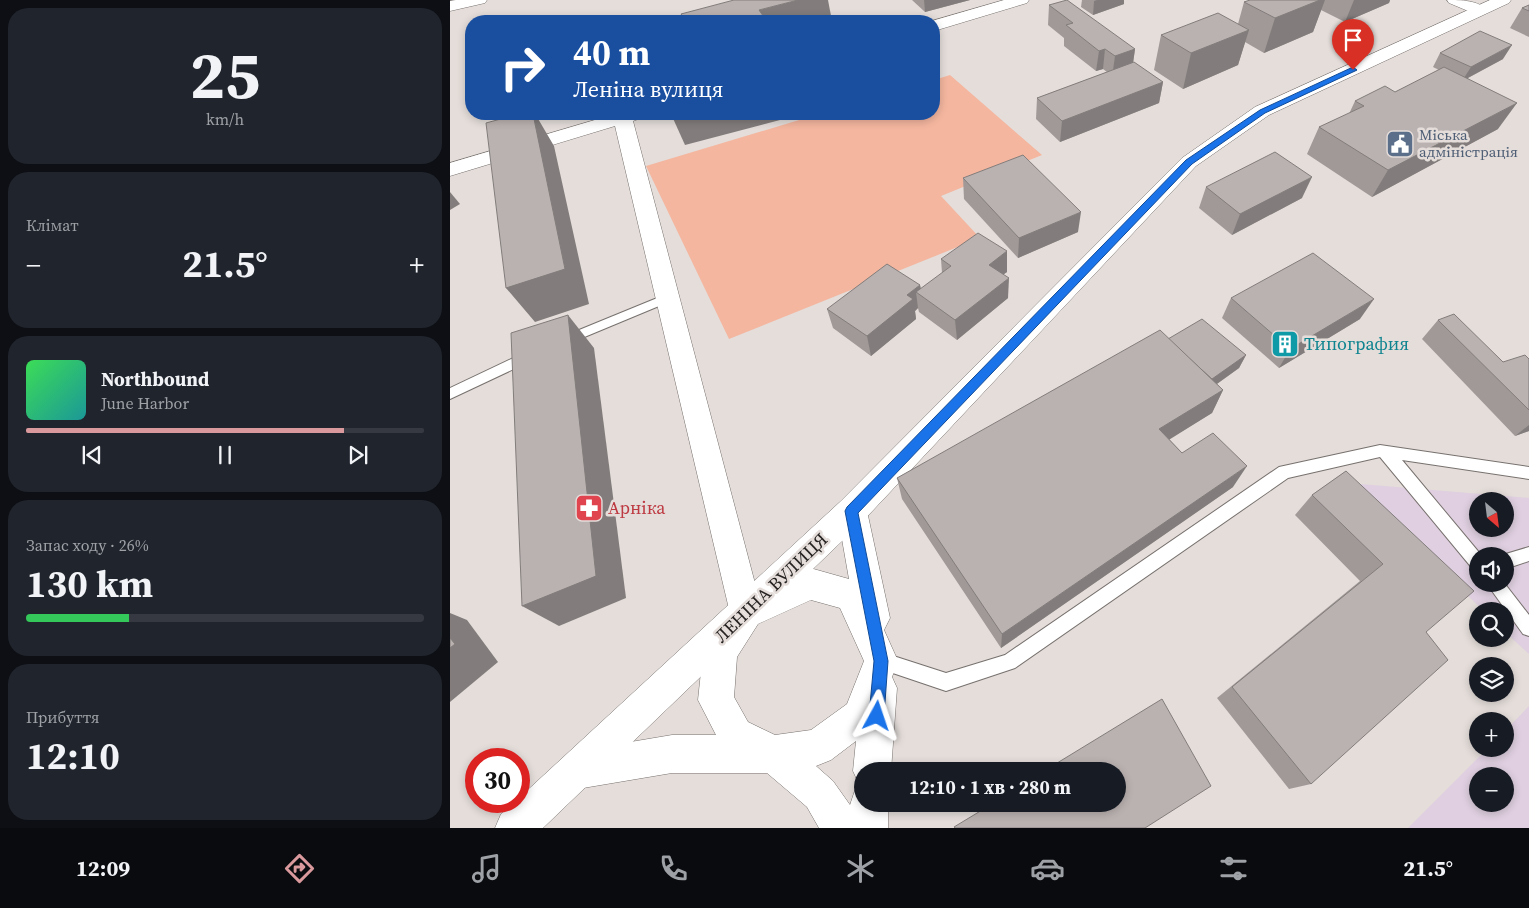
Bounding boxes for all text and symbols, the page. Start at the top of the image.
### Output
pin [1332,19,1374,70]
icon: arrive [1339,26,1367,54]
text: 40 m [573,29,650,77]
text: 25 [190,31,260,120]
icon: right [490,35,555,100]
text: Леніна вулиця [573,74,724,104]
text: km/h [206,108,244,130]
place label: Міська адміністрація [1419,124,1518,162]
public building icon: Міська адміністрація [1385,129,1415,159]
text: Клімат [26,214,79,236]
text: 21.5° [182,238,268,290]
text: − [26,246,41,284]
text: + [409,246,424,284]
building icon: Типография [1270,329,1300,359]
place label: Типография [1304,331,1409,356]
text: Northbound [101,366,209,392]
text: June Harbor [101,392,189,414]
icon: previous [78,441,106,469]
icon: pause [211,441,239,469]
icon: next [344,441,372,469]
north arrow [1469,492,1514,538]
map controls [1469,492,1514,812]
pharmacy icon: Арніка [574,493,604,523]
place label: Арніка [608,495,666,520]
street label: ЛЕНІНА ВУЛИЦЯ [709,527,833,648]
text: Запас ходу · 26% [26,534,149,556]
button: sound [1469,547,1514,592]
text: 130 km [26,558,153,610]
button: search [1469,602,1514,647]
button: layers [1469,657,1514,702]
position arrow [850,689,902,741]
text: Прибуття [26,706,100,728]
button: + [1469,712,1514,757]
text: 12:10 [26,730,120,782]
speed limit sign: 30 [465,748,530,813]
button: − [1469,767,1514,812]
text: 12:10 · 1 хв · 280 m [909,774,1071,800]
icon: directions [282,851,317,886]
icon: music [469,851,504,886]
icon: phone [656,851,691,886]
icon: climate [843,851,878,886]
icon: car [1030,851,1065,886]
icon: filters [1216,851,1251,886]
text: 12:09 [76,853,130,883]
text: 21.5° [1403,853,1453,883]

